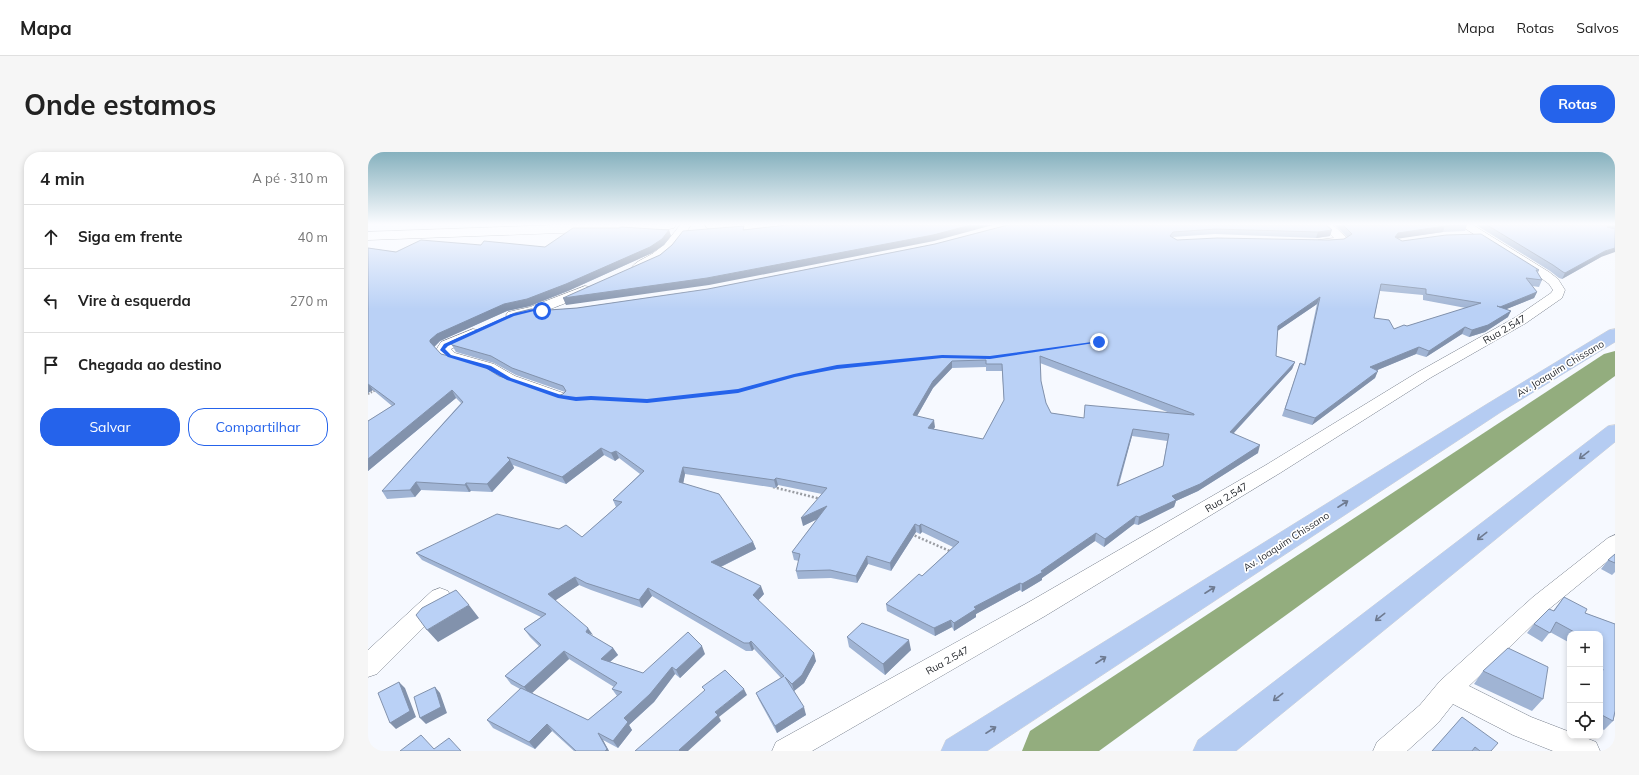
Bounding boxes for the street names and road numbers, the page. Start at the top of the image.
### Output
street label: Rua 2.547 [1480,312,1528,347]
street label: Av. Joaquim Chissano [1514,337,1607,400]
street label: Rua 2.547 [1203,480,1250,515]
street label: Av. Joaquim Chissano [1241,509,1332,574]
street label: Rua 2.547 [923,643,971,678]

